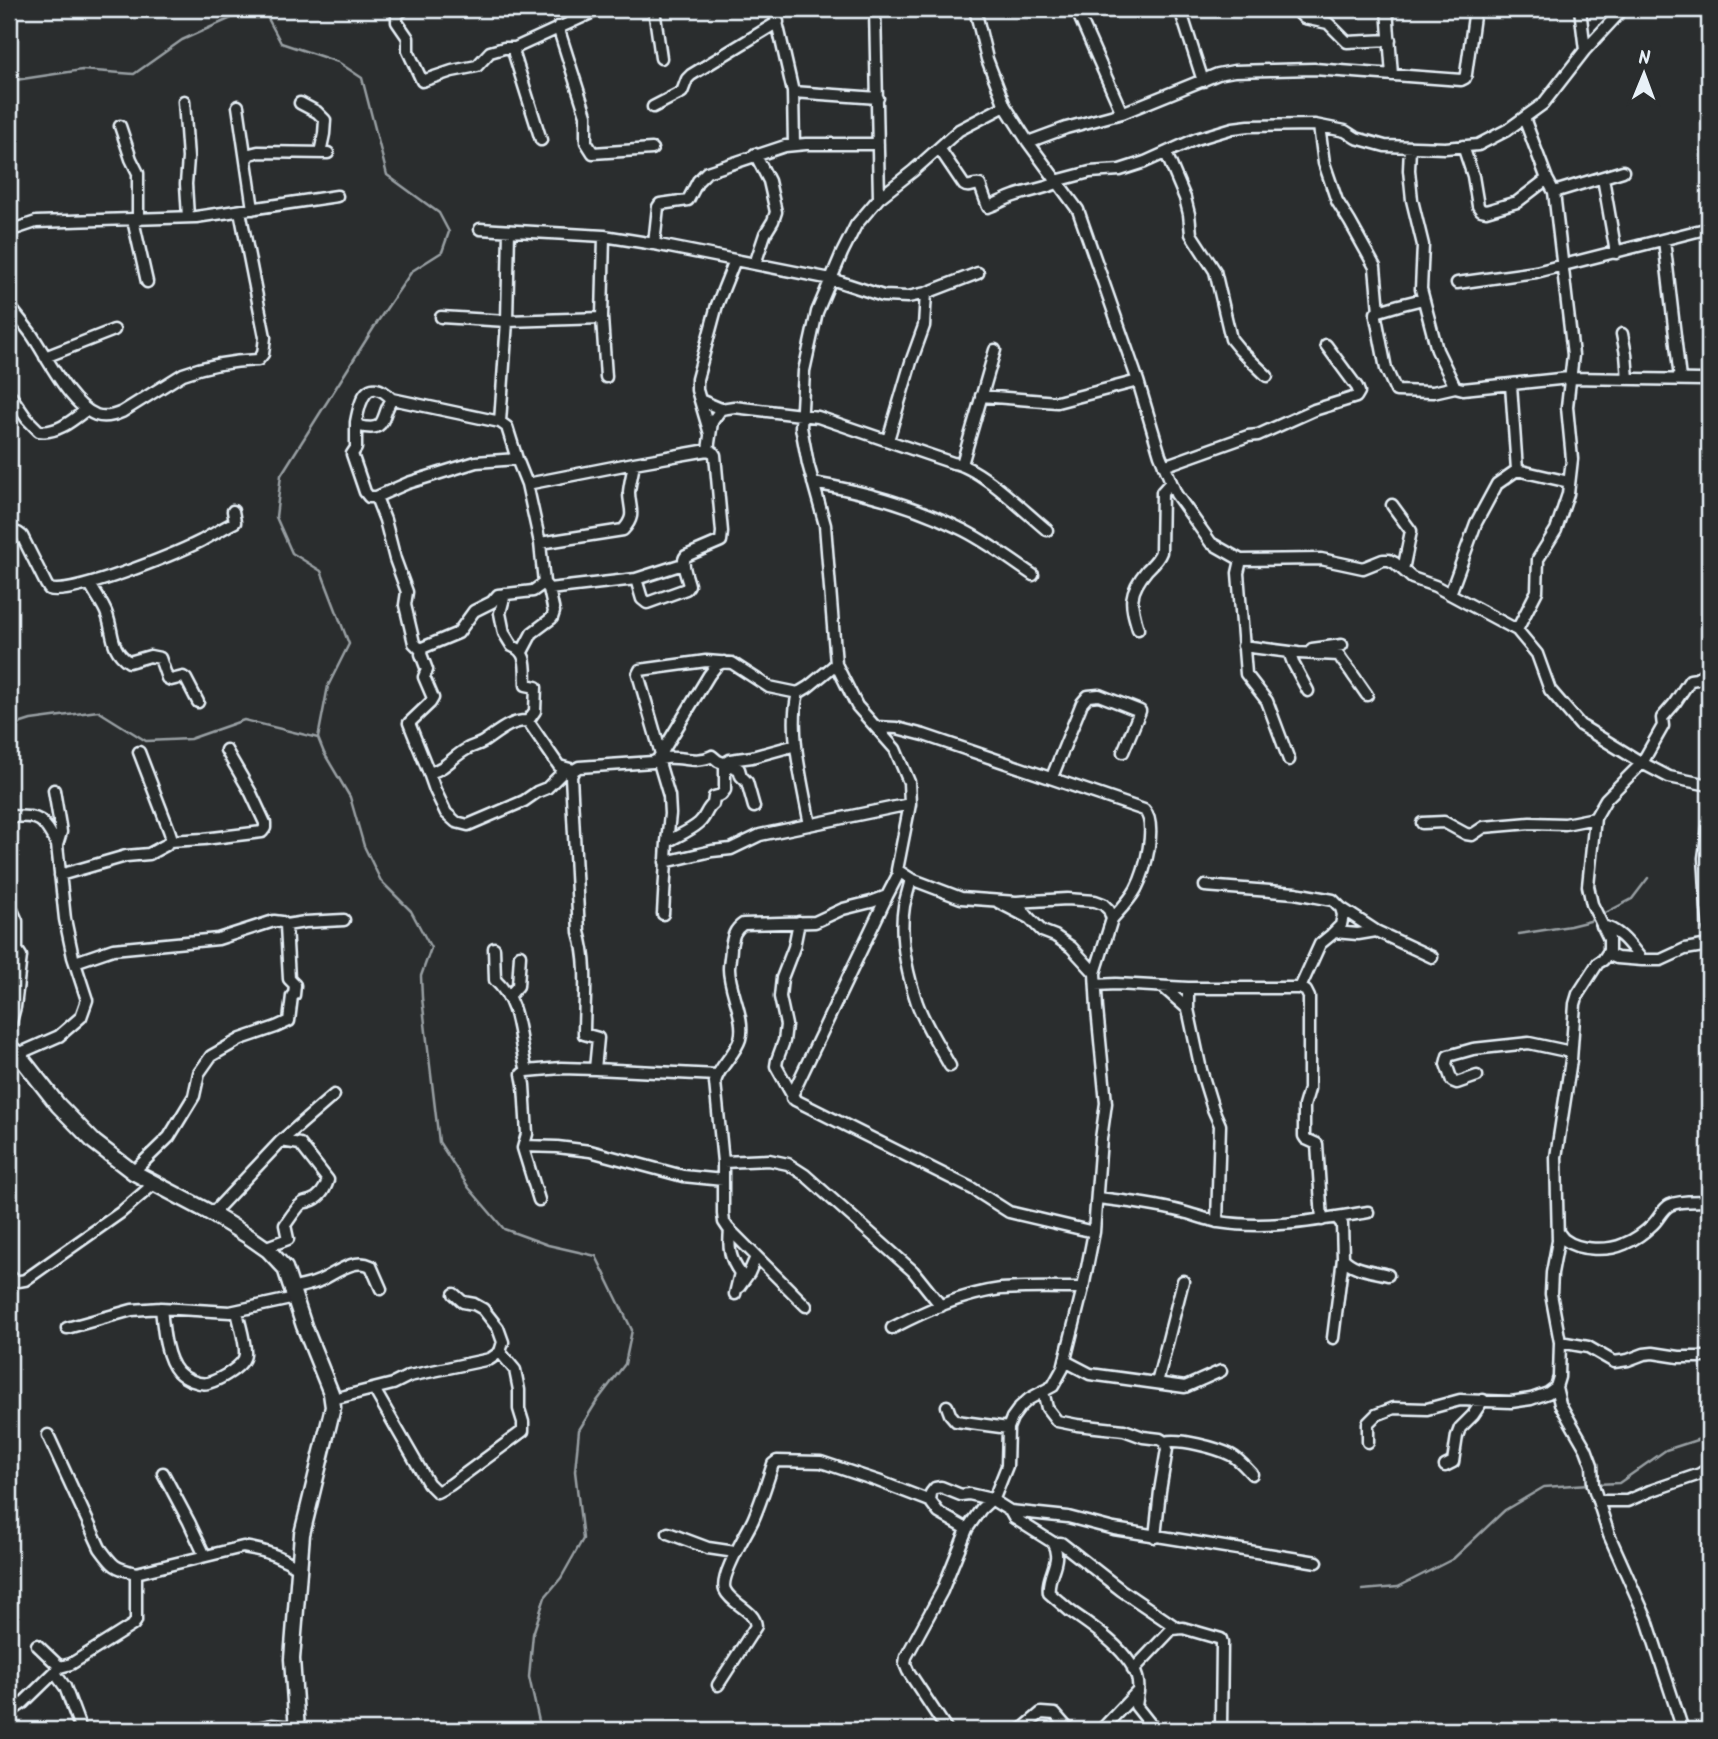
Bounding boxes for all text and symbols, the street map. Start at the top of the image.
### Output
north arrow [1610,38,1680,108]
text: N [1638,44,1651,74]

